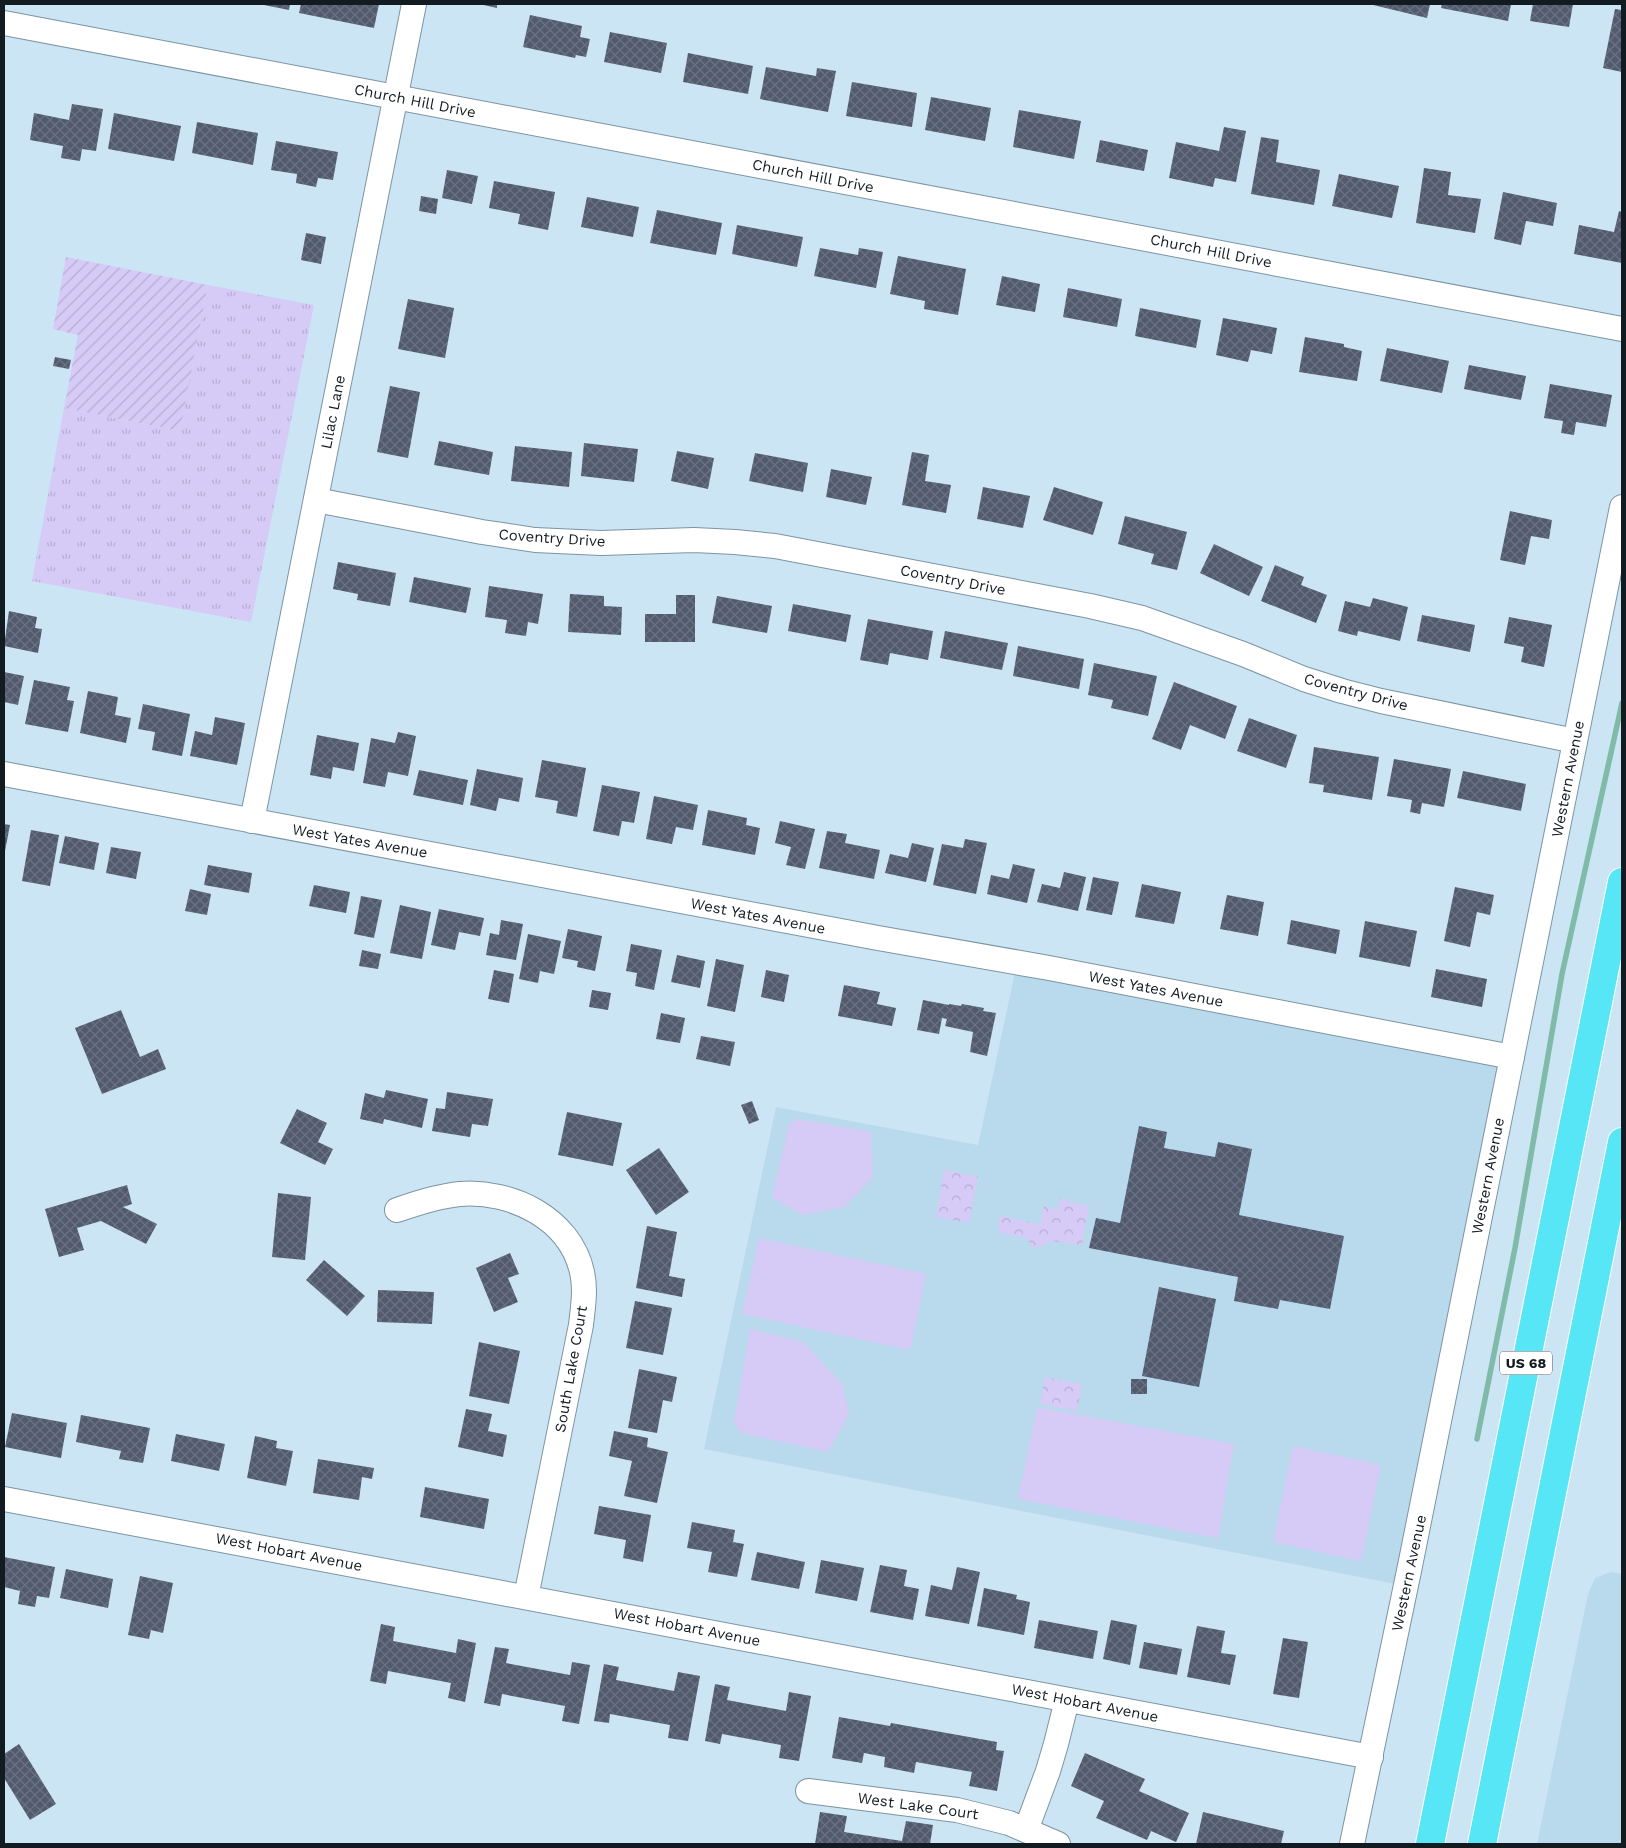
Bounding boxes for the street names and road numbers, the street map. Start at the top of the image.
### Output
street label: Church Hill Drive [353,80,477,122]
street label: Church Hill Drive [751,155,875,197]
street label: Church Hill Drive [1149,230,1273,272]
street label: Lilac Lane [317,373,349,451]
street label: Coventry Drive [498,525,606,551]
street label: Coventry Drive [899,561,1007,599]
street label: Coventry Drive [1302,669,1410,715]
street label: Western Avenue [1548,719,1588,839]
street label: West Yates Avenue [291,820,429,862]
street label: West Yates Avenue [689,894,827,938]
street label: West Yates Avenue [1087,967,1225,1011]
street label: Western Avenue [1468,1116,1508,1236]
street label: South Lake Court [551,1303,591,1434]
road number: US 68 [1500,1352,1552,1375]
street label: Western Avenue [1388,1513,1430,1633]
street label: West Hobart Avenue [214,1529,364,1575]
street label: West Hobart Avenue [612,1604,762,1650]
street label: West Hobart Avenue [1010,1680,1160,1726]
street label: West Lake Court [856,1789,980,1823]

